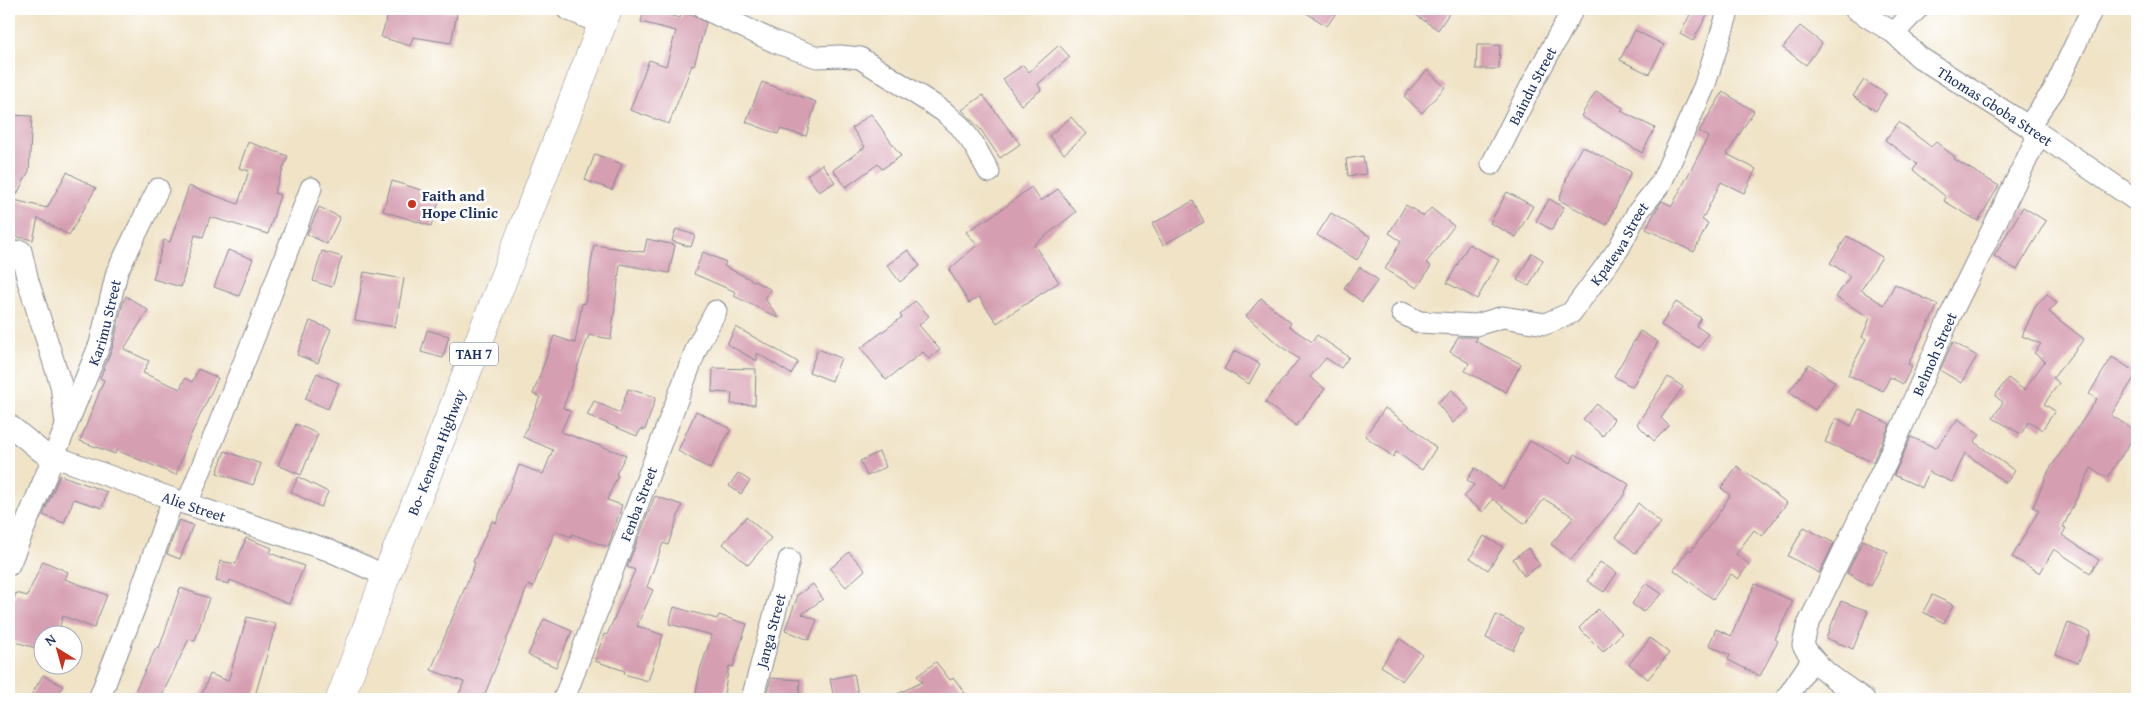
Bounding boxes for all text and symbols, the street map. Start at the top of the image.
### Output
street label: Baindu Street [1503,42,1561,128]
street label: Thomas Gboba Street [1933,61,2058,151]
place label: Faith and Hope Clinic [422,185,498,223]
street label: Kpatewa Street [1585,196,1653,289]
marker: Faith and Hope Clinic [406,198,418,210]
street label: Karimu Street [82,277,126,368]
street label: Belmoh Street [1906,308,1962,399]
road number: TAH 7 [450,342,498,366]
street label: Bo- Kenema Highway [401,385,470,518]
street label: Fenba Street [614,462,662,544]
street label: Alie Street [159,485,229,527]
street label: Janga Street [750,590,790,672]
north arrow [32,626,82,676]
text: N [40,628,60,650]

